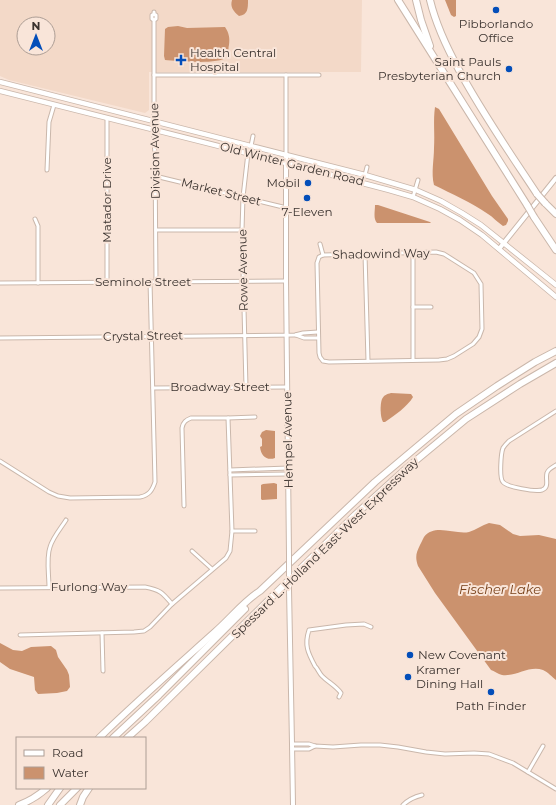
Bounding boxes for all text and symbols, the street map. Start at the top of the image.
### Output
marker: Pibborlando Office [491,5,501,15]
north arrow [16,16,56,56]
place label: Pibborlando Office [459,16,533,45]
text: N [32,19,40,33]
place label: Health Central Hospital [190,45,276,74]
marker: Health Central Hospital [175,54,187,66]
place label: Saint Pauls Presbyterian Church [378,54,501,83]
marker: Saint Pauls Presbyterian Church [504,64,514,74]
street label: Division Avenue [146,103,163,199]
street label: Old Winter Garden Road [219,138,366,189]
street label: Matador Drive [99,157,114,243]
street label: Market Street [180,174,263,209]
place label: Mobil [266,175,300,190]
marker: Mobil [303,178,313,188]
marker: 7-Eleven [302,193,312,203]
place label: 7-Eleven [281,204,333,219]
street label: Rowe Avenue [234,229,251,311]
street label: Shadowind Way [332,245,430,262]
street label: Seminole Street [95,274,191,289]
street label: Crystal Street [103,327,183,344]
street label: Broadway Street [170,379,270,394]
street label: Hempel Avenue [279,391,296,489]
street label: Spessard L. Holland East-West Expressway [228,454,422,641]
street label: Furlong Way [51,579,128,594]
water label: Fischer Lake [459,581,541,597]
place label: New Covenant [418,647,506,662]
marker: New Covenant [405,650,415,660]
place label: Kramer Dining Hall [416,662,483,691]
marker: Kramer Dining Hall [403,672,413,682]
marker: Path Finder [486,687,496,697]
place label: Path Finder [456,698,527,713]
legend [16,737,146,789]
text: Road [52,745,83,760]
text: Water [52,765,89,780]

